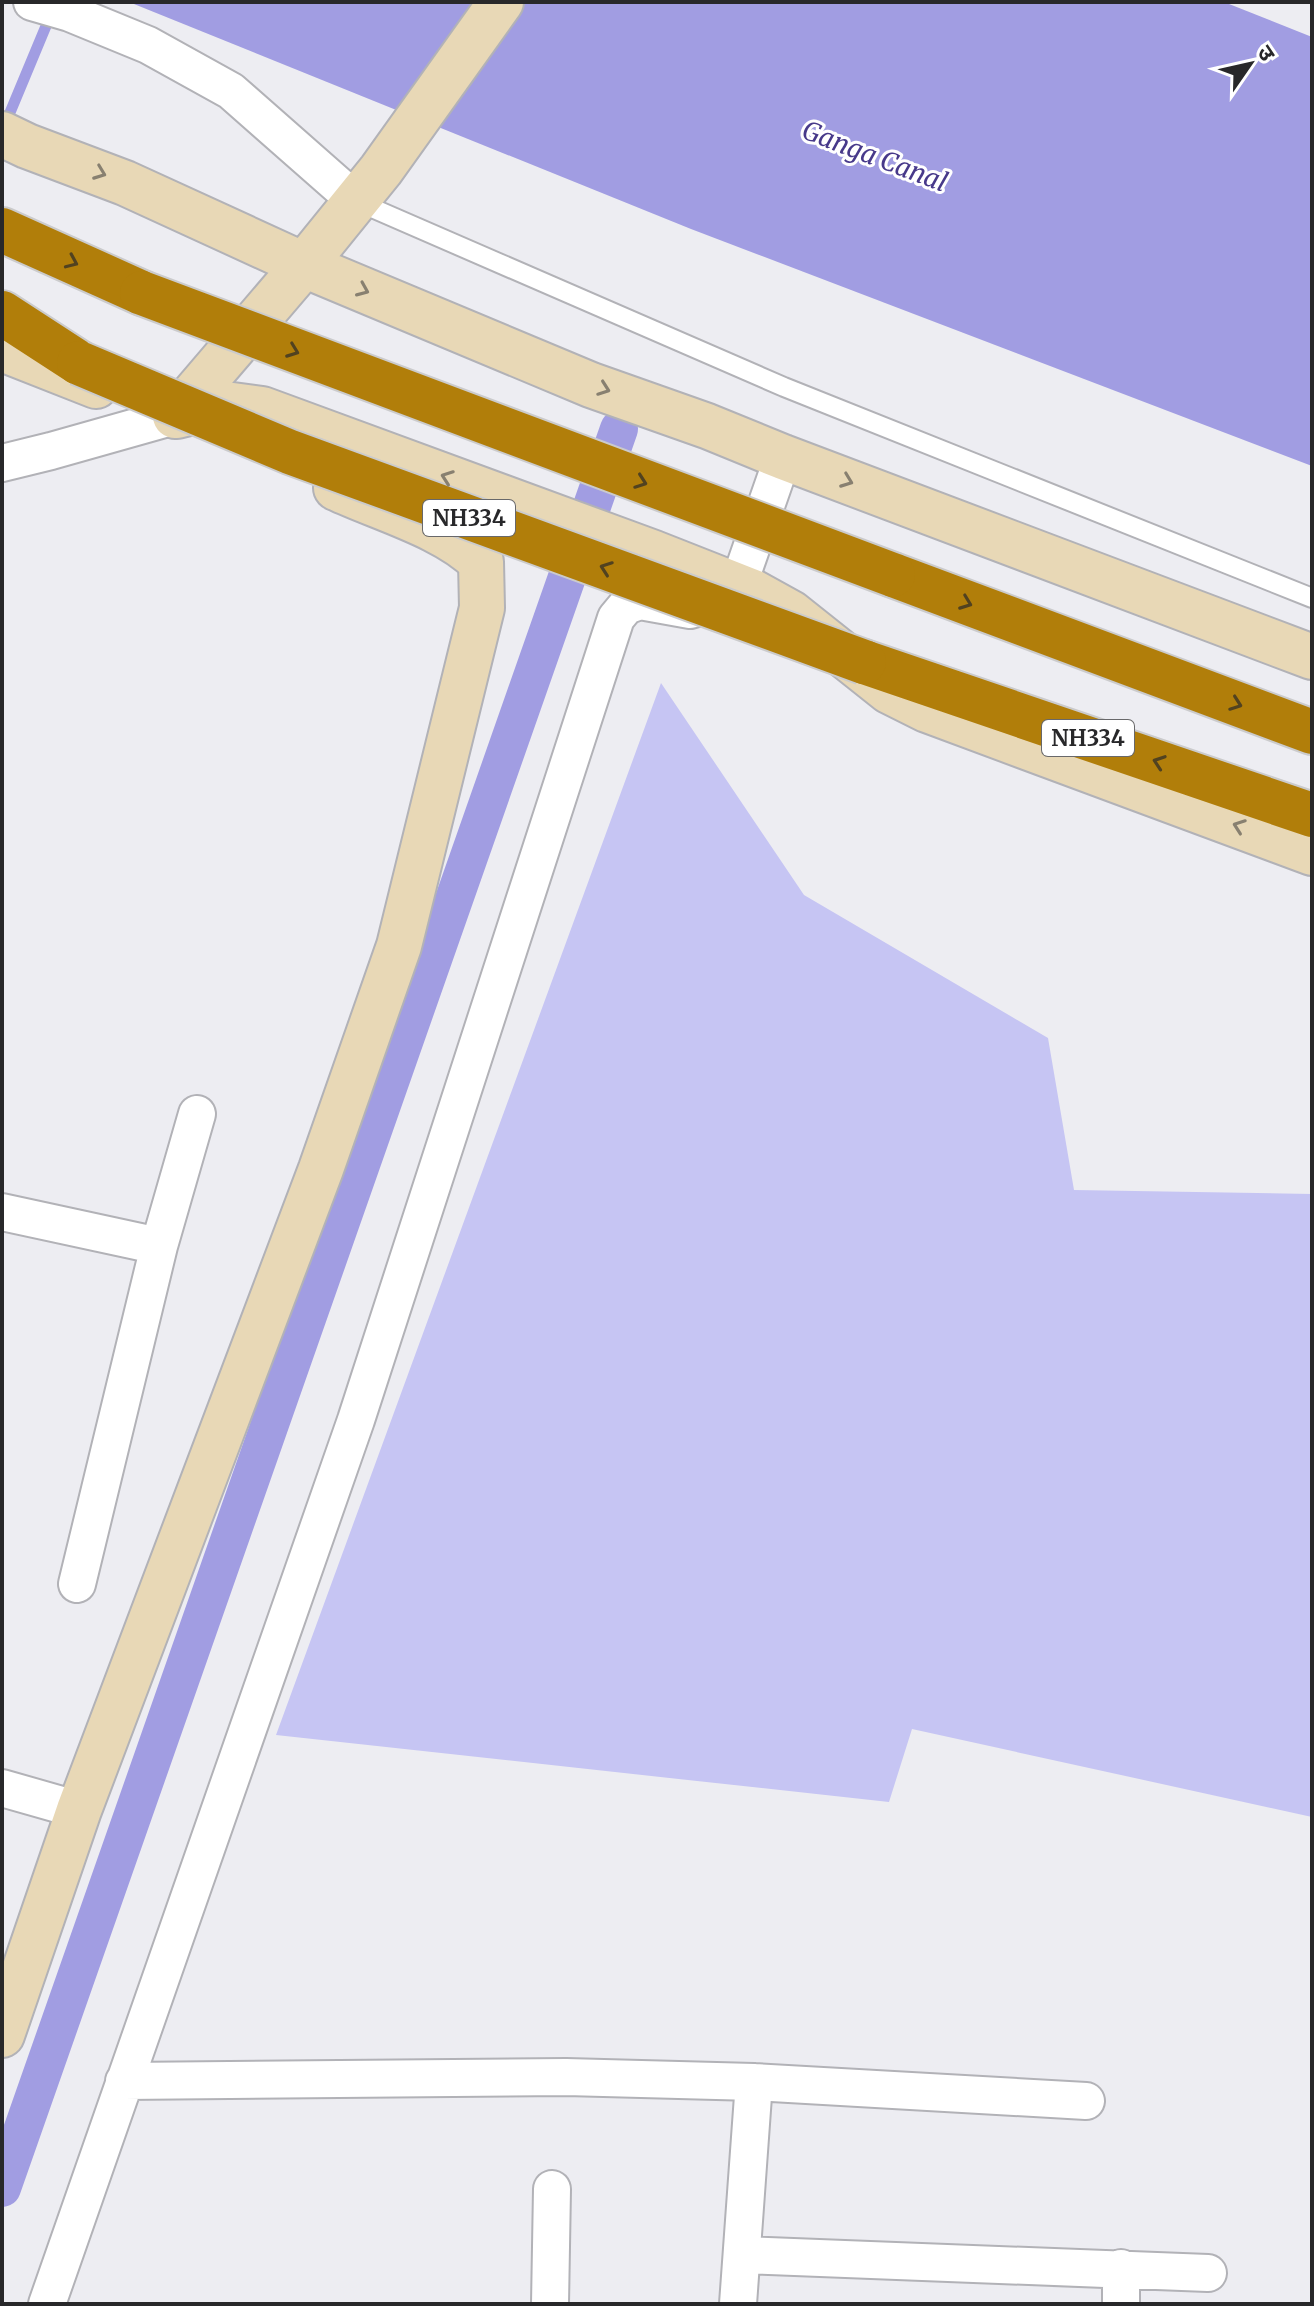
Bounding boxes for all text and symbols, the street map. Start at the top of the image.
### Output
north arrow [1210,24,1290,104]
text: उ [1251,40,1282,67]
water label: Ganga Canal [798,113,952,199]
one-way arrow [92,163,106,180]
one-way arrow [64,252,78,268]
one-way arrow [355,280,369,297]
one-way arrow [285,341,299,358]
one-way arrow [596,380,610,396]
one-way arrow [441,470,455,487]
one-way arrow [839,471,853,488]
one-way arrow [633,472,647,489]
road number: NH334 [423,500,515,536]
one-way arrow [600,561,614,578]
one-way arrow [958,593,972,610]
one-way arrow [1228,694,1242,711]
road number: NH334 [1042,720,1134,756]
one-way arrow [1153,755,1167,771]
one-way arrow [1233,819,1247,836]

